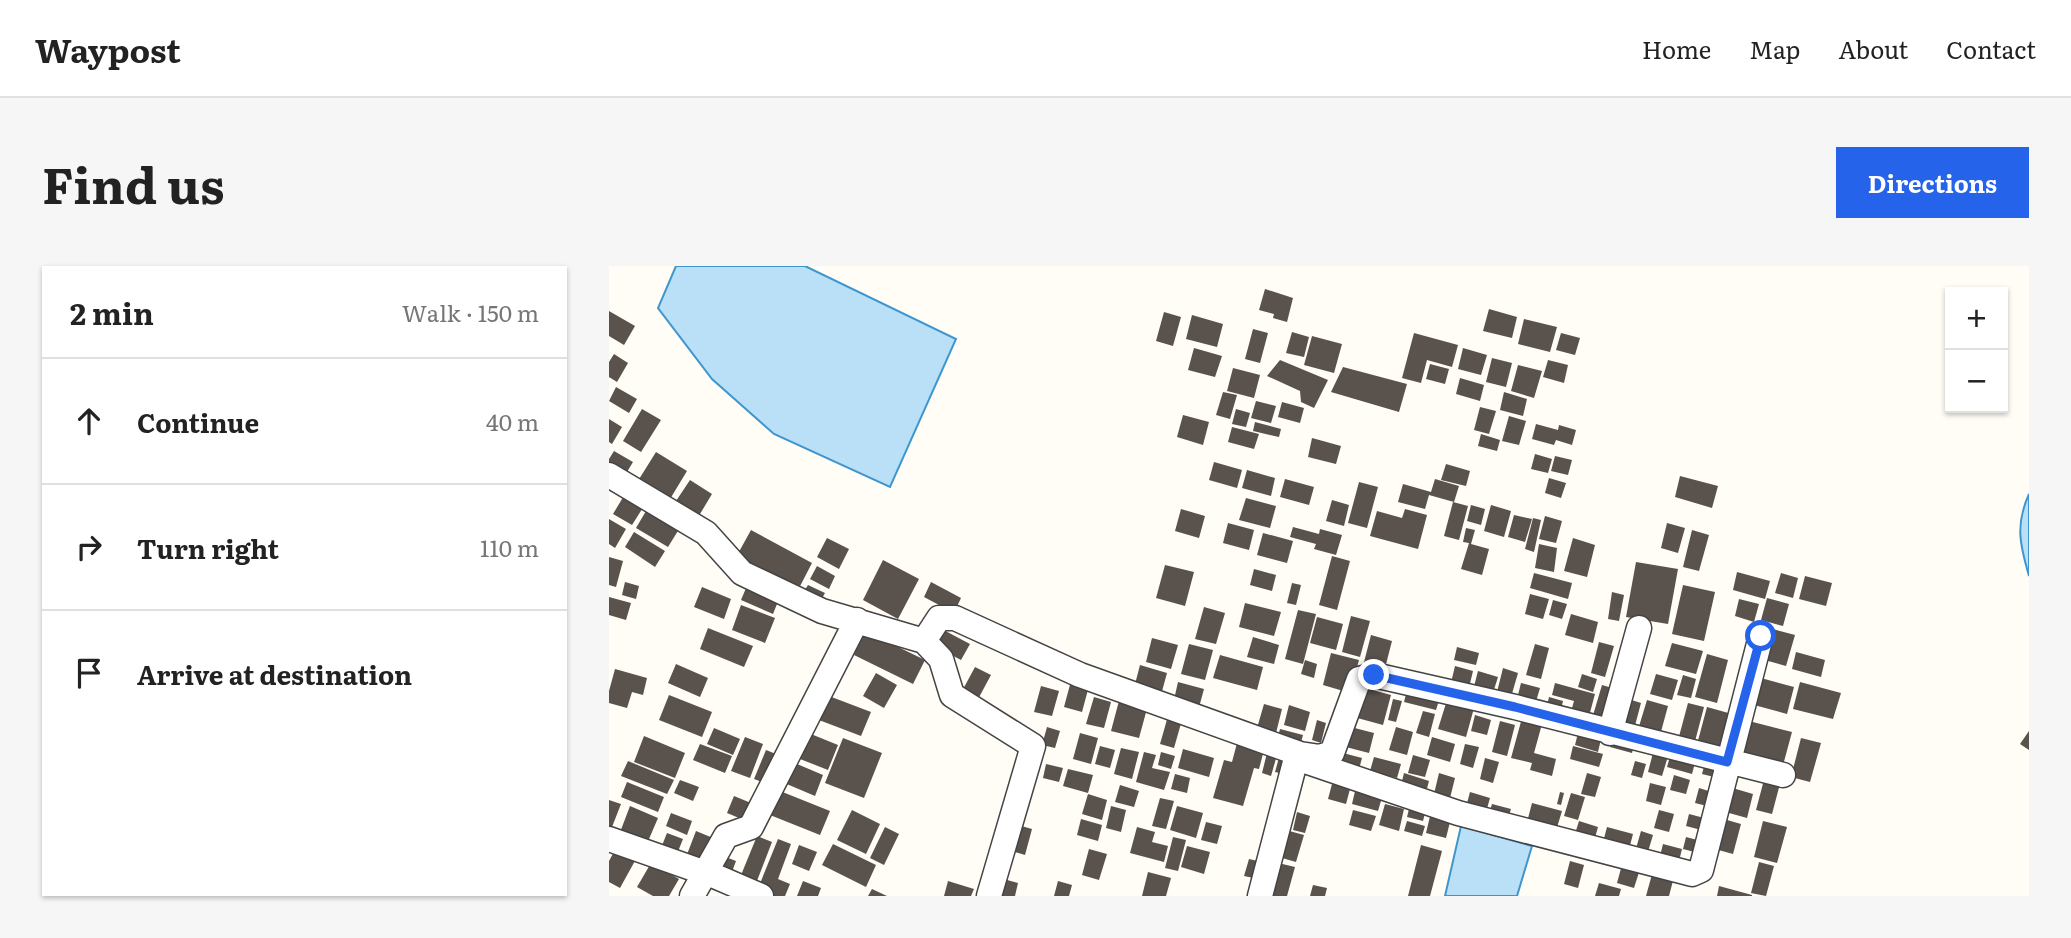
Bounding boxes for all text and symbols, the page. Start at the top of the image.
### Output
text: Waypost [35,24,181,73]
text: Home [1642,31,1711,66]
text: Map [1749,31,1800,66]
text: About [1838,31,1908,66]
text: Contact [1946,31,2036,66]
text: Find us [42,146,225,219]
button: Directions [1836,147,2029,218]
map controls [1945,287,2008,413]
button: + [1945,287,2008,350]
text: 2 min [70,290,154,334]
text: Walk · 150 m [402,295,539,329]
button: − [1945,350,2008,413]
icon: ahead [70,402,108,440]
text: Continue [137,402,259,441]
text: 40 m [486,404,539,438]
icon: right [70,528,108,566]
text: Turn right [137,528,279,567]
text: 110 m [480,530,539,564]
route start [1745,620,1776,651]
icon: arrive [70,654,108,692]
text: Arrive at destination [137,654,412,693]
route end [1358,659,1389,690]

